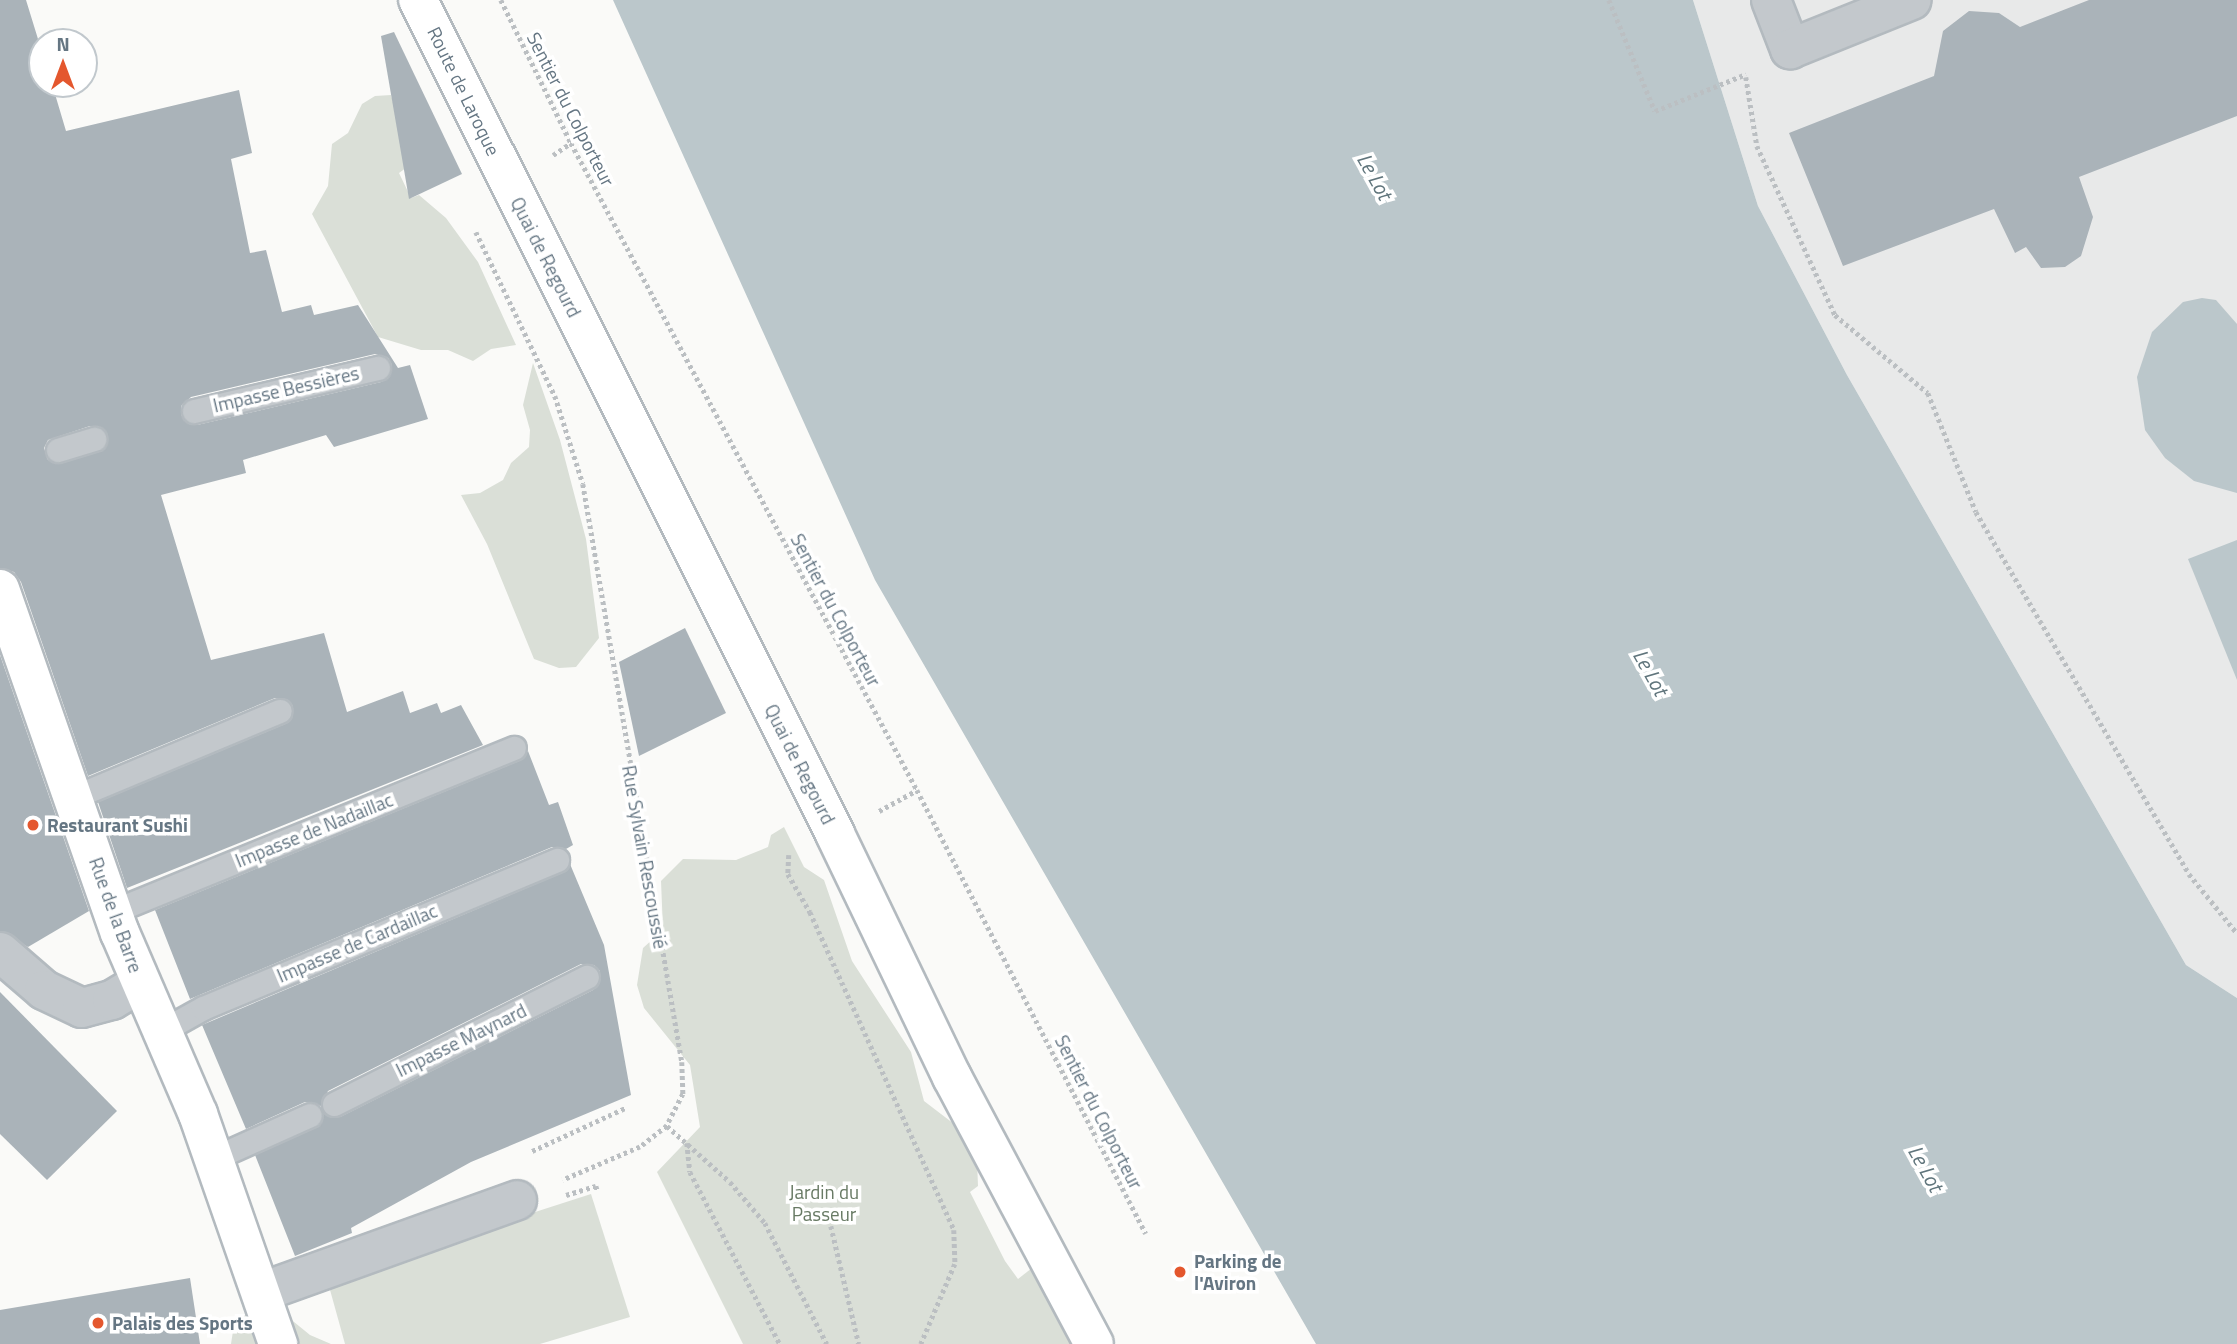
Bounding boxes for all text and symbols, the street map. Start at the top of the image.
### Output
street label: Route de Laroque [423,23,505,159]
north arrow [28,28,98,98]
street label: Sentier du Colporteur [522,28,620,190]
text: N [56,29,70,58]
water label: Le Lot [1352,149,1398,203]
street label: Quai de Regourd [506,193,586,321]
street label: Impasse Bessières [211,361,361,417]
street label: Sentier du Colporteur [786,530,886,690]
water label: Le Lot [1628,645,1674,699]
street label: Quai de Regourd [760,700,840,828]
street label: Rue Sylvain Rescoussié [618,763,672,951]
street label: Impasse de Nadaillac [232,788,396,872]
place label: Restaurant Sushi [47,814,188,836]
marker: Restaurant Sushi [25,817,41,833]
street label: Rue de la Barre [85,854,147,976]
street label: Impasse de Cardaillac [273,899,441,987]
street label: Impasse Maynard [392,999,530,1081]
street label: Sentier du Colporteur [1050,1031,1148,1193]
water label: Le Lot [1903,1141,1949,1195]
park label: Jardin du Passeur [789,1181,859,1225]
place label: Parking de l'Aviron [1194,1250,1282,1294]
marker: Parking de l'Aviron [1172,1264,1188,1280]
place label: Palais des Sports [112,1312,253,1334]
marker: Palais des Sports [90,1315,106,1331]

